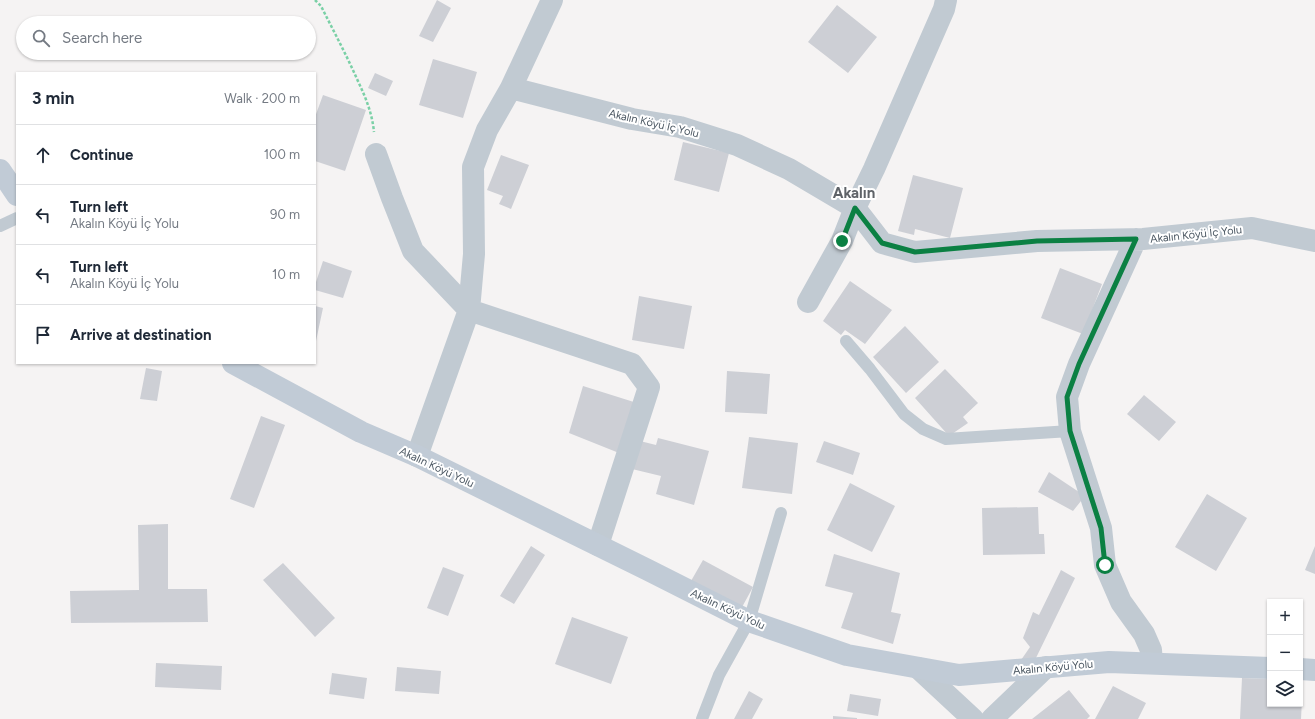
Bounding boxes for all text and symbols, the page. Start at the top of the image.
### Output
search box [16,16,316,60]
icon: search [30,27,52,49]
text: Search here [62,29,142,47]
text: 3 min [32,88,74,108]
text: Walk · 200 m [224,91,300,106]
street label: Akalın Köyü İç Yolu [608,107,700,140]
icon: ahead [32,144,54,166]
text: Continue [70,146,133,164]
text: 100 m [264,147,300,162]
district label: Akalın [833,184,875,202]
text: Turn left [70,198,128,216]
icon: left [32,204,54,226]
text: 90 m [270,207,300,222]
text: Akalın Köyü İç Yolu [70,216,179,231]
street label: Akalın Köyü İç Yolu [1150,223,1243,246]
route end [833,232,851,250]
text: Turn left [70,258,128,276]
icon: left [32,264,54,286]
text: 10 m [272,267,300,282]
text: Akalın Köyü İç Yolu [70,276,179,291]
icon: arrive [32,324,54,346]
text: Arrive at destination [70,326,211,344]
street label: Akalın Köyü Yolu [398,445,476,490]
route start [1096,556,1114,574]
street label: Akalın Köyü Yolu [689,587,767,632]
map controls [1267,599,1303,707]
button: + [1267,599,1303,635]
button: − [1267,635,1303,671]
street label: Akalın Köyü Yolu [1012,658,1094,677]
button: layers [1267,671,1303,707]

